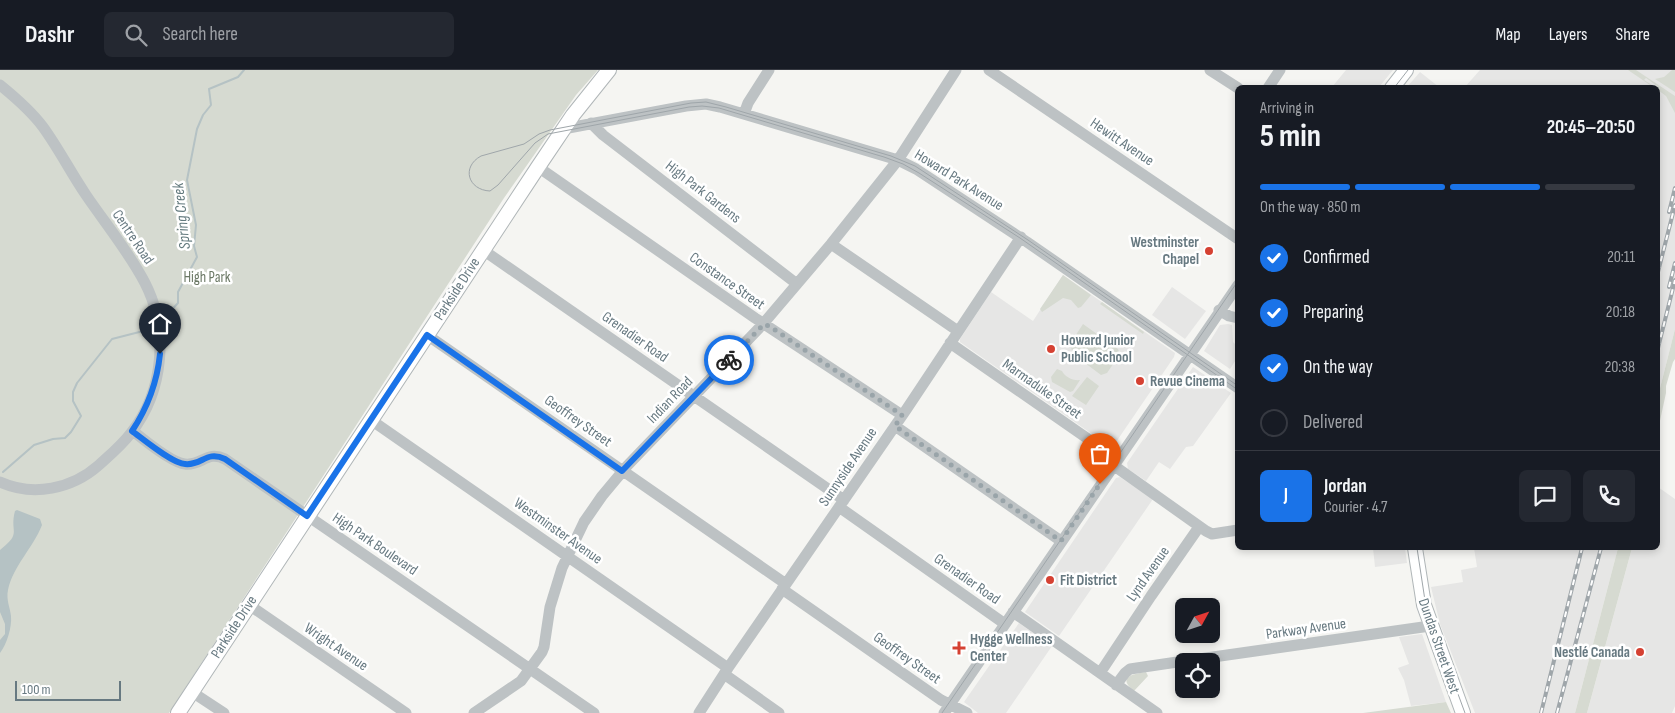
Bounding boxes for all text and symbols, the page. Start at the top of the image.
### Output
search box [104,12,454,57]
text: Dashr [25,20,74,49]
icon: search [122,21,150,49]
text: Search here [162,23,238,46]
text: Map [1496,24,1521,45]
text: Layers [1549,24,1588,45]
text: Share [1616,24,1650,45]
text: Arriving in [1260,99,1314,118]
street label: Hewitt Avenue [1086,114,1158,170]
text: 20:45–20:50 [1547,116,1635,139]
text: 5 min [1260,117,1321,156]
street label: Howard Park Avenue [911,145,1007,215]
street label: High Park Gardens [661,157,745,227]
water label: Spring Creek [169,181,195,250]
text: On the way · 850 m [1260,198,1361,217]
street label: Centre Road [108,206,158,268]
place label: Westminster Chapel [1130,233,1199,269]
icon: check [1260,244,1288,272]
marker: Westminster Chapel [1203,245,1215,257]
text: Confirmed [1303,246,1370,269]
street label: Constance Street [686,248,769,314]
text: 20:11 [1607,248,1635,267]
street label: Parkside Drive [430,254,484,324]
park label: High Park [183,268,231,287]
icon: check [1260,299,1288,327]
text: Preparing [1303,301,1364,324]
pin [139,303,181,354]
text: 20:18 [1606,303,1635,322]
street label: Grenadier Road [598,307,672,367]
icon: home [146,310,174,338]
place label: Howard Junior Public School [1061,331,1135,367]
courier [704,335,754,385]
marker: Howard Junior Public School [1045,343,1057,355]
icon: bike [715,346,743,374]
icon: check [1260,354,1288,382]
street label: Marmaduke Street [999,355,1086,424]
text: On the way [1303,356,1373,379]
text: 20:38 [1605,358,1635,377]
place label: Revue Cinema [1150,372,1225,391]
street label: Indian Road [643,373,697,427]
marker: Revue Cinema [1134,375,1146,387]
street label: Geoffrey Street [541,391,616,451]
text: Delivered [1303,411,1363,434]
street label: Sunnyside Avenue [815,424,881,510]
pin [1079,433,1121,484]
icon: bag [1086,440,1114,468]
button: chat [1519,470,1571,522]
button: phone [1583,470,1635,522]
text: Jordan [1324,475,1367,498]
text: J [1284,484,1288,507]
street label: Westminster Avenue [510,494,606,568]
text: Courier · 4.7 [1324,498,1387,517]
street label: High Park Boulevard [329,508,421,580]
street label: Lynd Avenue [1122,543,1174,605]
street label: Grenadier Road [930,549,1004,609]
place label: Fit District [1060,571,1117,590]
marker: Fit District [1044,574,1056,586]
street label: Parkside Drive [207,592,261,662]
street label: Dundas Street West [1414,596,1464,696]
north arrow [1175,598,1220,642]
map controls [1175,598,1220,698]
street label: Parkway Avenue [1265,614,1347,644]
street label: Wright Avenue [300,619,372,675]
street label: Geoffrey Street [870,628,945,688]
place label: Hygge Wellness Center [970,630,1053,666]
marker: Hygge Wellness Center [952,641,966,655]
place label: Nestlé Canada [1554,643,1630,662]
marker: Nestlé Canada [1634,646,1646,658]
button: locate [1175,653,1220,698]
scale bar [15,678,121,701]
text: 100 m [22,681,51,698]

